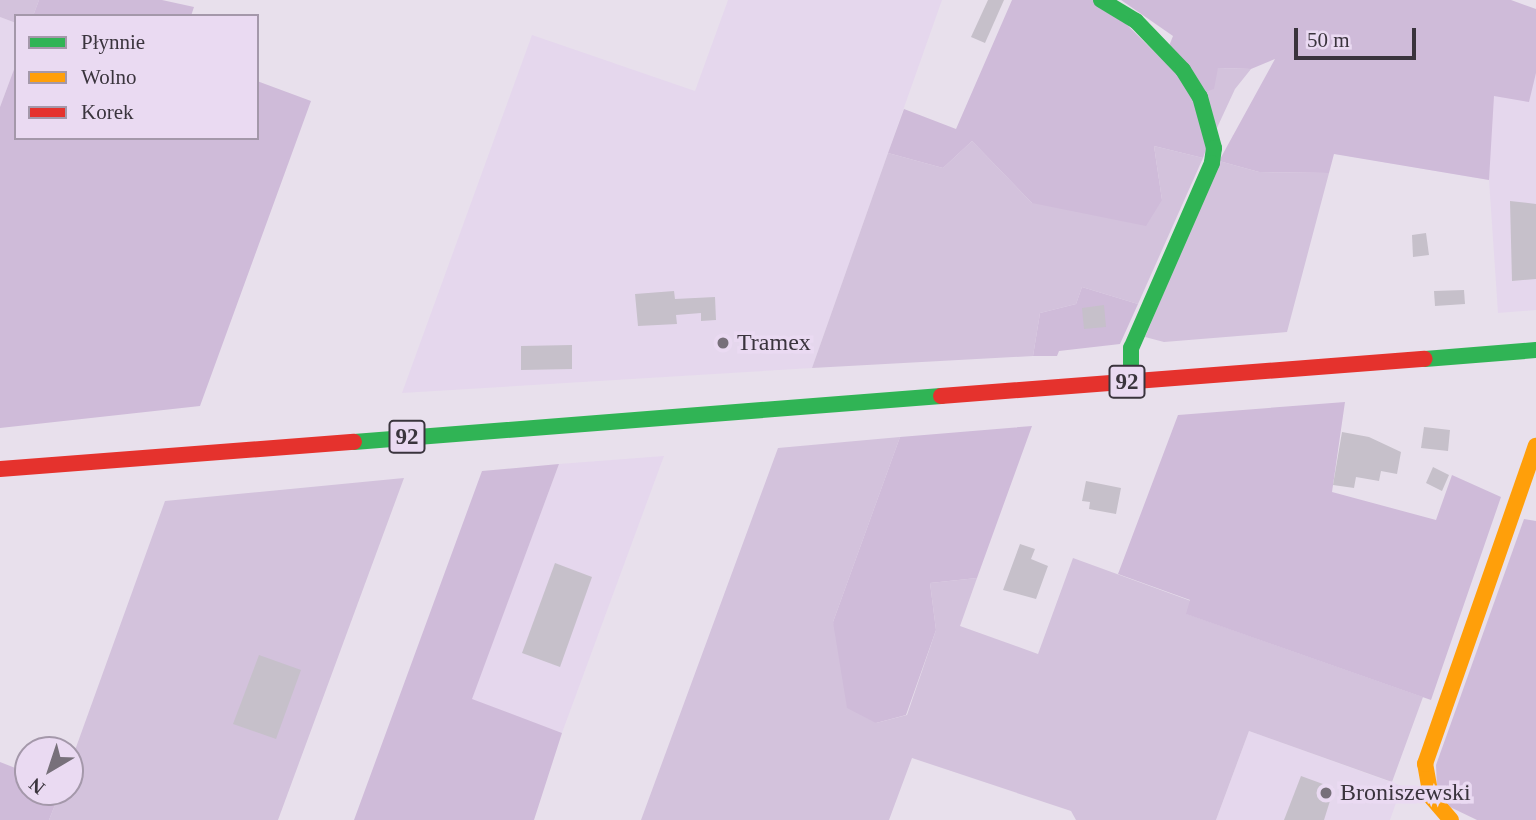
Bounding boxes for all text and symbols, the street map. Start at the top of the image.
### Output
legend [14,14,259,140]
scale bar [1298,14,1420,58]
text: 50 m [1307,28,1350,52]
text: Płynnie [81,30,145,54]
text: Wolno [81,65,136,89]
text: Korek [81,100,133,124]
place label: Tramex [737,329,811,357]
marker: Tramex [715,335,731,351]
road number: 92 [1108,362,1146,402]
road number: 92 [388,418,426,457]
north arrow [14,736,84,806]
text: N [25,774,49,799]
place label: Broniszewski [1340,779,1471,807]
marker: Broniszewski [1318,785,1334,801]

